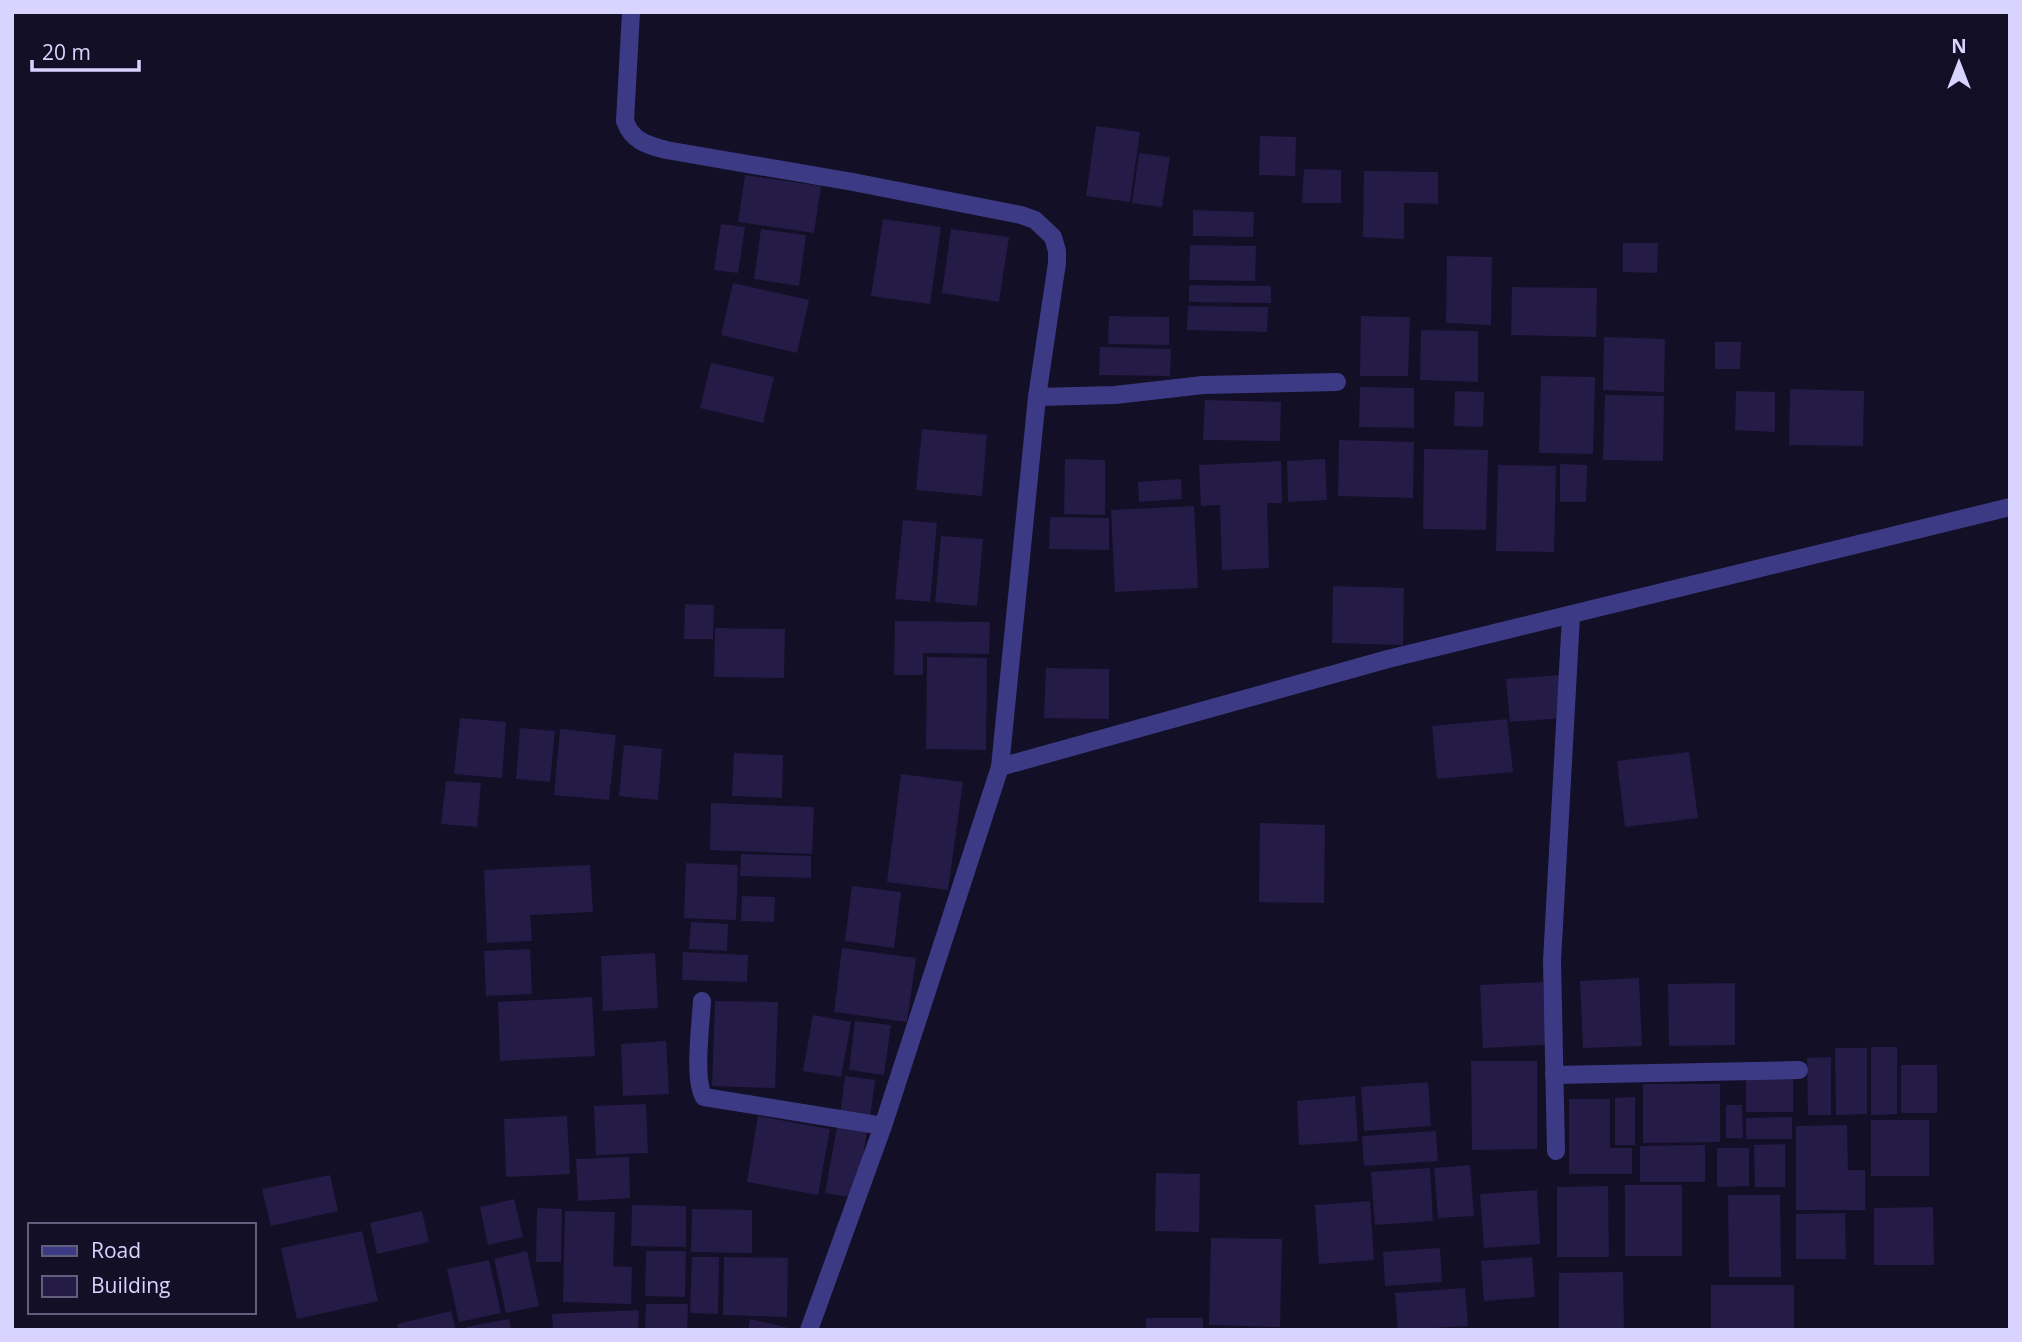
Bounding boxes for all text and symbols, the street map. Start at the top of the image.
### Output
scale bar [32,28,138,72]
north arrow [1924,28,1994,98]
text: N [1951,33,1967,59]
text: 20 m [42,38,91,66]
legend [28,1223,256,1314]
text: Road [91,1236,141,1264]
text: Building [91,1271,170,1299]

